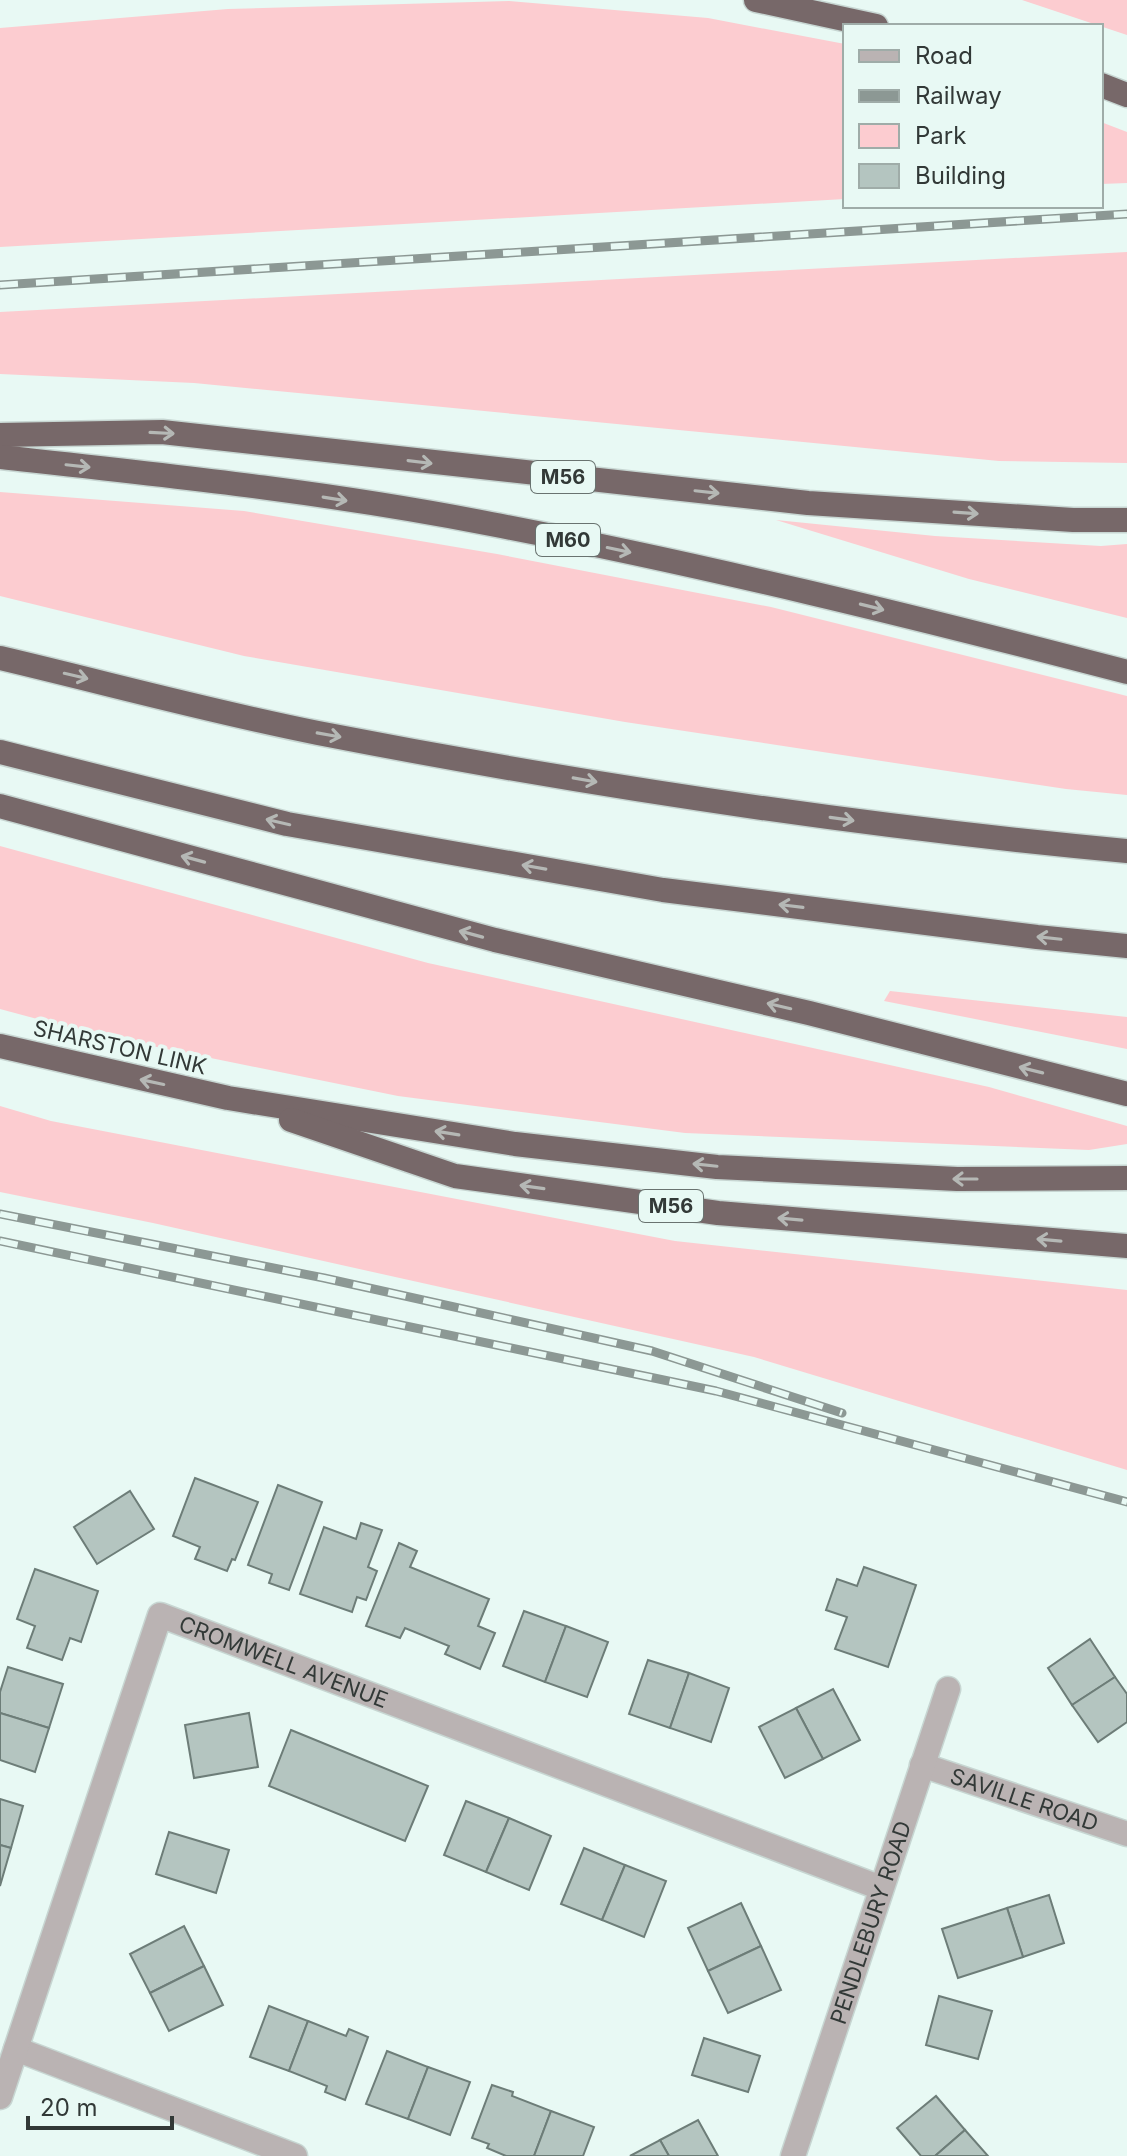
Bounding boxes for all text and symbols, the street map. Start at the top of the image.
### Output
legend [843,24,1103,208]
text: Road [915,41,973,70]
text: Railway [915,81,1002,110]
text: Park [915,121,966,150]
text: Building [915,161,1006,190]
one-way arrow [148,426,175,441]
one-way arrow [407,455,432,470]
one-way arrow [64,458,90,473]
road number: M56 [531,461,595,493]
one-way arrow [693,484,720,499]
one-way arrow [322,492,348,507]
one-way arrow [952,506,979,521]
road number: M60 [536,524,600,556]
one-way arrow [605,543,631,558]
one-way arrow [859,601,885,616]
one-way arrow [63,669,88,684]
one-way arrow [316,728,341,743]
one-way arrow [572,773,597,788]
one-way arrow [829,812,854,827]
one-way arrow [266,814,292,829]
one-way arrow [180,851,206,866]
one-way arrow [522,859,548,874]
one-way arrow [779,898,804,913]
one-way arrow [459,925,484,940]
one-way arrow [1036,930,1063,945]
one-way arrow [766,998,792,1013]
street label: SHARSTON LINK [31,1014,209,1080]
one-way arrow [1018,1062,1044,1077]
one-way arrow [140,1074,165,1089]
one-way arrow [435,1125,461,1140]
one-way arrow [693,1158,719,1173]
one-way arrow [952,1171,979,1187]
one-way arrow [520,1179,545,1194]
road number: M56 [639,1190,703,1222]
one-way arrow [777,1211,804,1226]
one-way arrow [1036,1232,1063,1247]
street label: CROMWELL AVENUE [176,1610,392,1713]
street label: SAVILLE ROAD [947,1762,1102,1836]
street label: PENDLEBURY ROAD [825,1818,916,2027]
scale bar [28,2080,172,2130]
text: 20 m [40,2093,98,2122]

